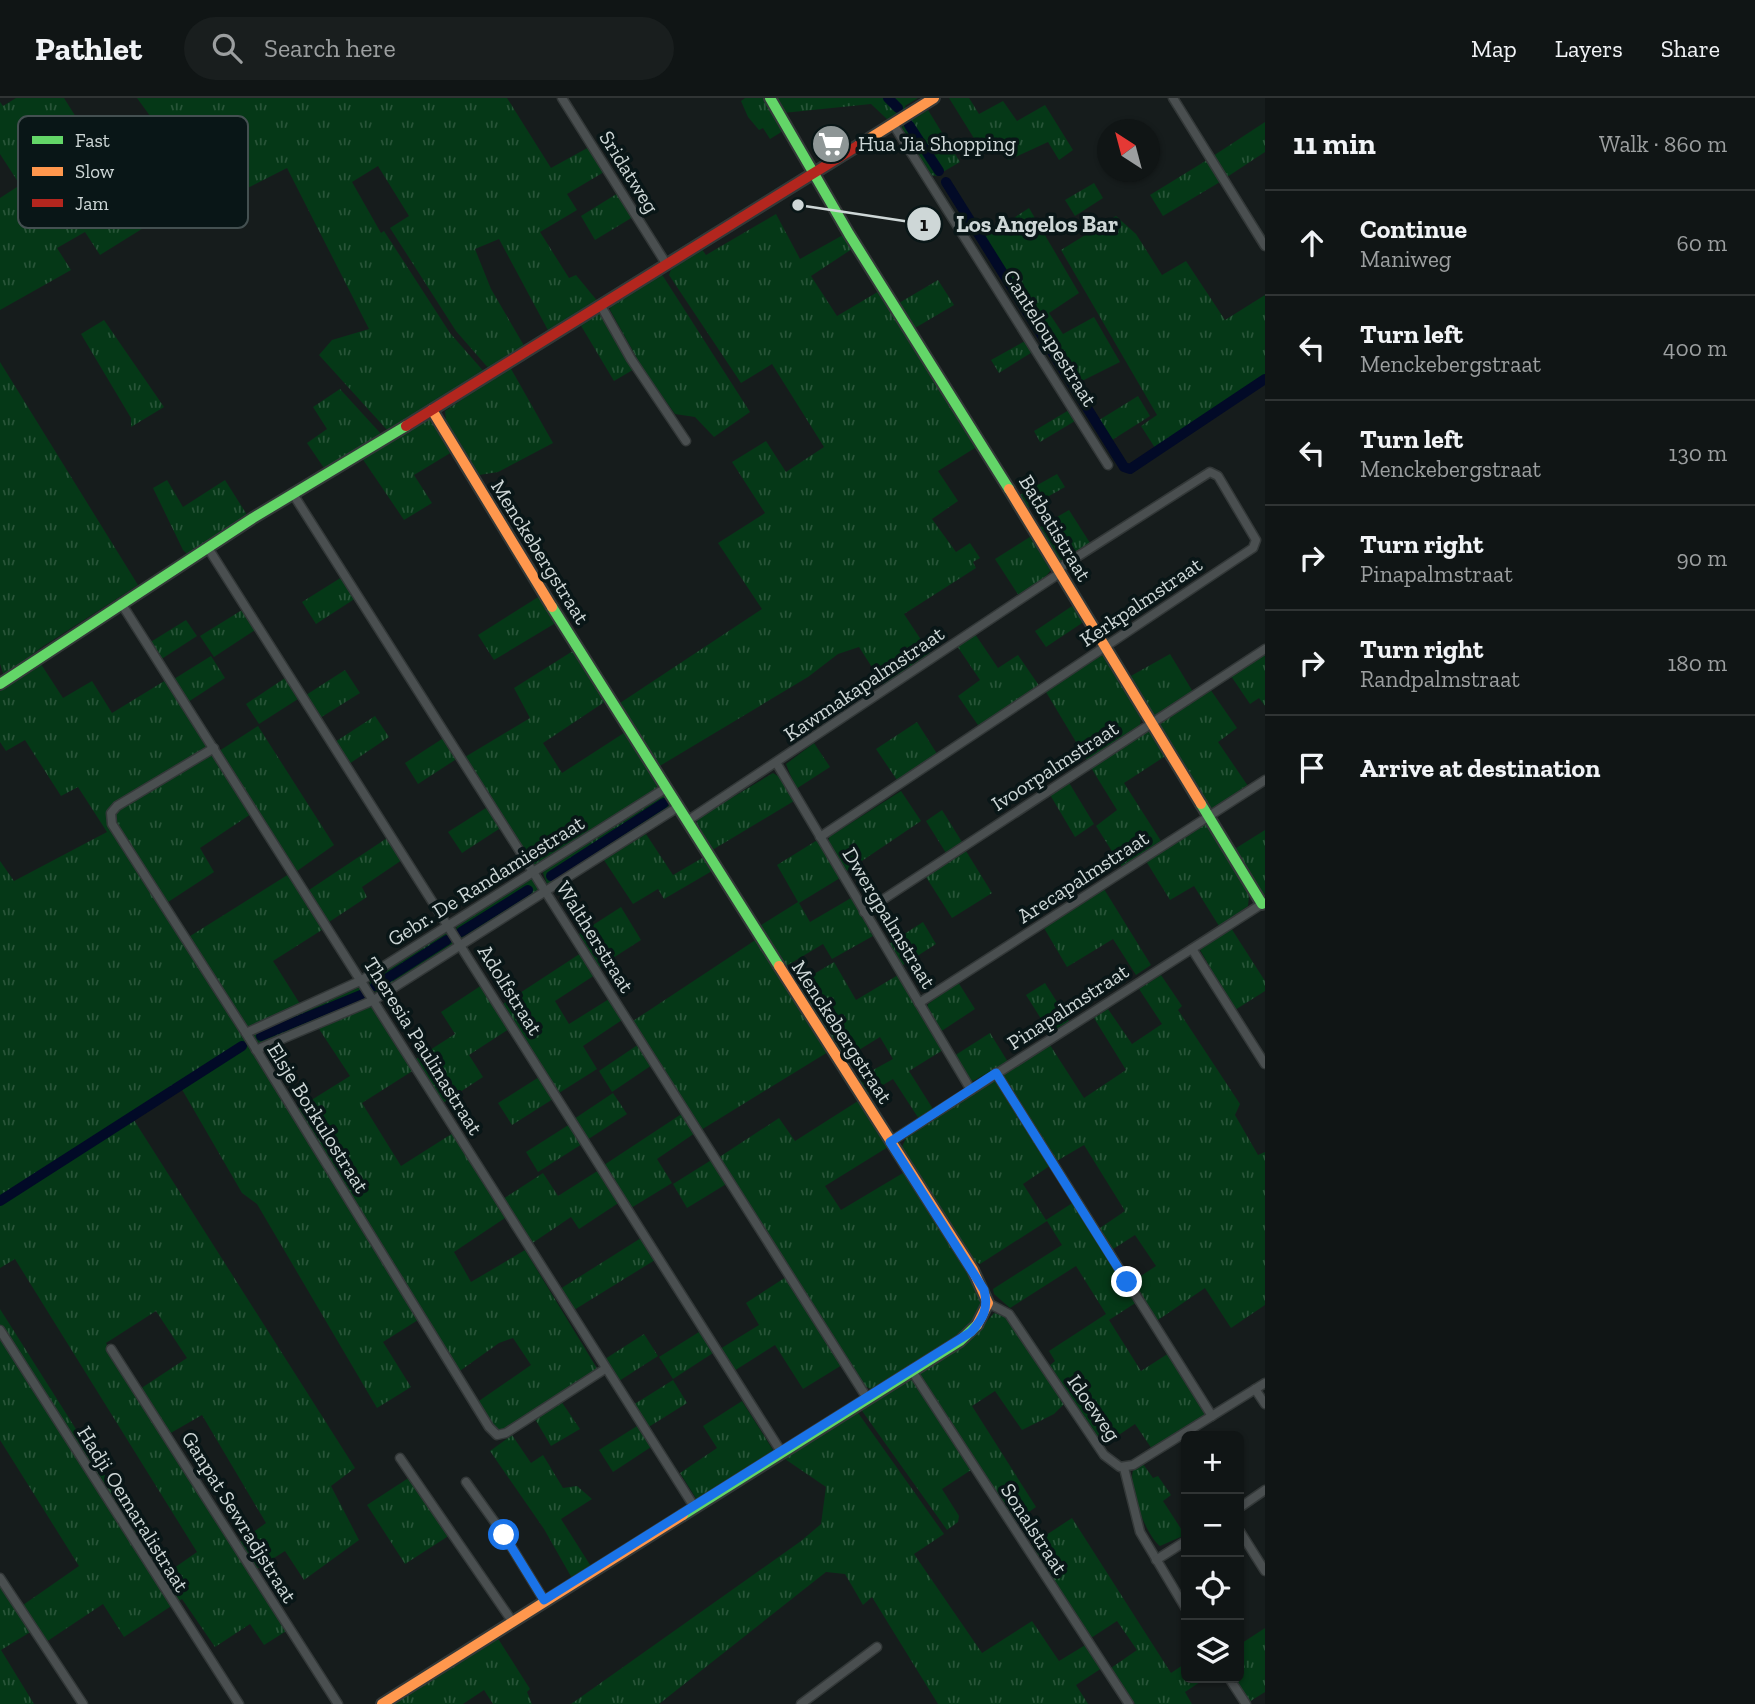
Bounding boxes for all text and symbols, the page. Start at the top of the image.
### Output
search box [184,17,674,80]
text: Pathlet [35,29,142,68]
icon: search [208,29,246,67]
text: Search here [264,32,396,64]
text: Map [1471,34,1517,63]
text: Layers [1555,34,1623,63]
text: Share [1661,34,1720,63]
legend [18,116,248,228]
north arrow [1097,119,1160,182]
supermarket icon: Hua Jia Shopping [810,123,852,165]
street label: Sridatweg [594,126,665,218]
text: 11 min [1293,126,1376,162]
text: Fast [75,129,110,152]
text: Walk · 860 m [1599,130,1727,158]
place label: Hua Jia Shopping [858,131,1016,156]
text: Slow [75,160,115,183]
text: Jam [75,192,109,215]
callout: Los Angelos Bar [907,202,1133,246]
text: Los Angelos Bar [956,210,1118,238]
text: 1 [920,211,929,236]
text: Continue [1360,213,1467,245]
icon: ahead [1293,224,1331,262]
text: 60 m [1676,229,1727,257]
text: Maniweg [1360,245,1451,273]
street label: Canteloupestraat [998,265,1103,411]
text: Turn left [1360,318,1463,350]
icon: left [1293,329,1331,367]
text: 400 m [1663,334,1727,362]
text: Menckebergstraat [1360,350,1541,378]
text: Turn left [1360,423,1463,455]
icon: left [1293,434,1331,472]
text: 130 m [1669,439,1727,467]
text: Menckebergstraat [1360,455,1541,483]
street label: Batbatistraat [1014,470,1097,586]
street label: Menckebergstraat [486,475,595,629]
text: Turn right [1360,528,1483,560]
icon: right [1293,539,1331,577]
text: 90 m [1676,544,1727,572]
street label: Kerkpalmstraat [1075,551,1207,652]
text: Pinapalmstraat [1360,560,1513,588]
street label: Kawmakapalmstraat [779,621,949,746]
text: Turn right [1360,633,1483,665]
icon: right [1293,644,1331,682]
text: 180 m [1667,649,1727,677]
text: Randpalmstraat [1360,665,1520,693]
street label: Ivoorpalmstraat [987,715,1123,816]
icon: arrive [1293,749,1331,787]
text: Arrive at destination [1360,752,1600,784]
street label: Gebr. De Randamiestraat [383,810,589,951]
street label: Arecapalmstraat [1012,825,1153,928]
street label: Dwergpalmstraat [837,843,941,993]
street label: Waltherstraat [551,876,640,997]
street label: Adolfstraat [473,940,548,1040]
street label: Theresia Paulinastraat [359,952,488,1139]
street label: Menckebergstraat [787,956,898,1108]
street label: Pinapalmstraat [1002,958,1133,1055]
street label: Elsje Borkulostraat [261,1038,375,1198]
route end [1111,1266,1142,1297]
street label: Idoeweg [1063,1370,1127,1446]
street label: Hadji Oemaralistraat [71,1421,195,1597]
street label: Ganpat Sewradjstraat [176,1426,302,1608]
map controls [1181,1431,1244,1683]
button: + [1181,1431,1244,1494]
street label: Sonalstraat [996,1478,1073,1579]
button: − [1181,1494,1244,1557]
route start [488,1519,519,1550]
button: locate [1181,1557,1244,1620]
button: layers [1181,1620,1244,1683]

